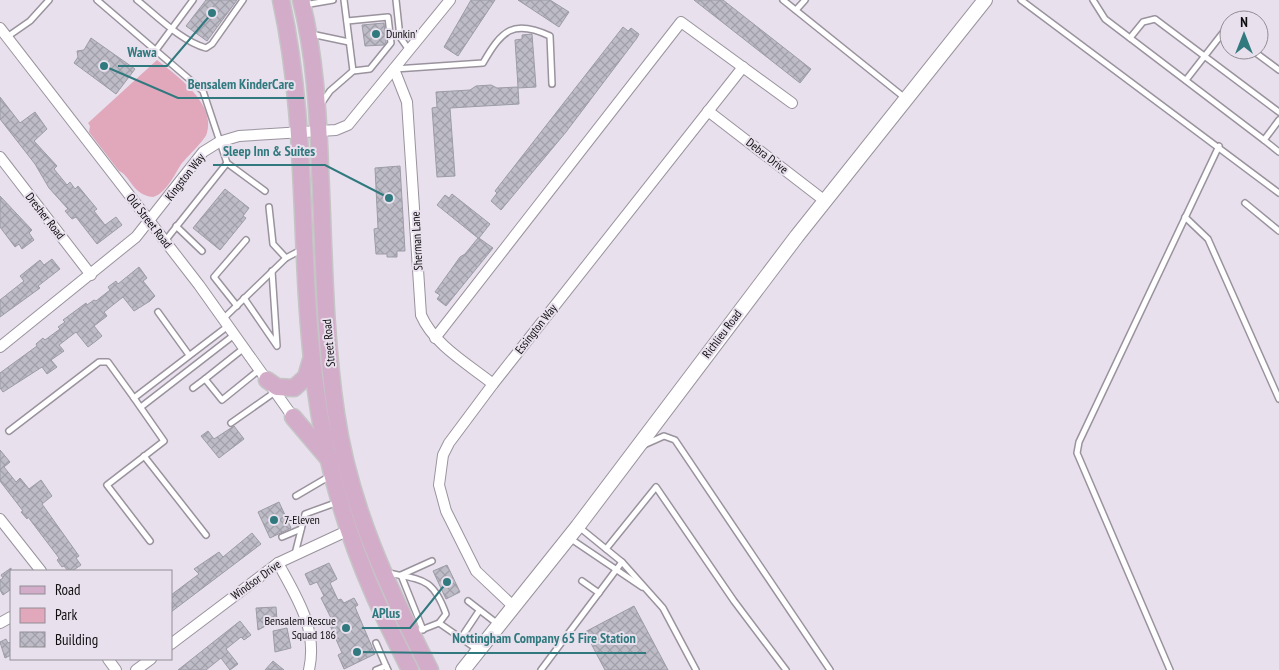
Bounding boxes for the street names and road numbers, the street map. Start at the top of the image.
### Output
street label: Debra Drive [743,135,791,177]
street label: Kingston Way [161,150,208,203]
street label: Dresher Road [23,189,68,242]
street label: Old Street Road [123,190,175,251]
street label: Sherman Lane [407,211,426,271]
street label: Essington Way [511,300,560,357]
street label: Richlieu Road [699,307,745,361]
street label: Street Road [319,319,338,368]
street label: Windsor Drive [228,556,284,603]

